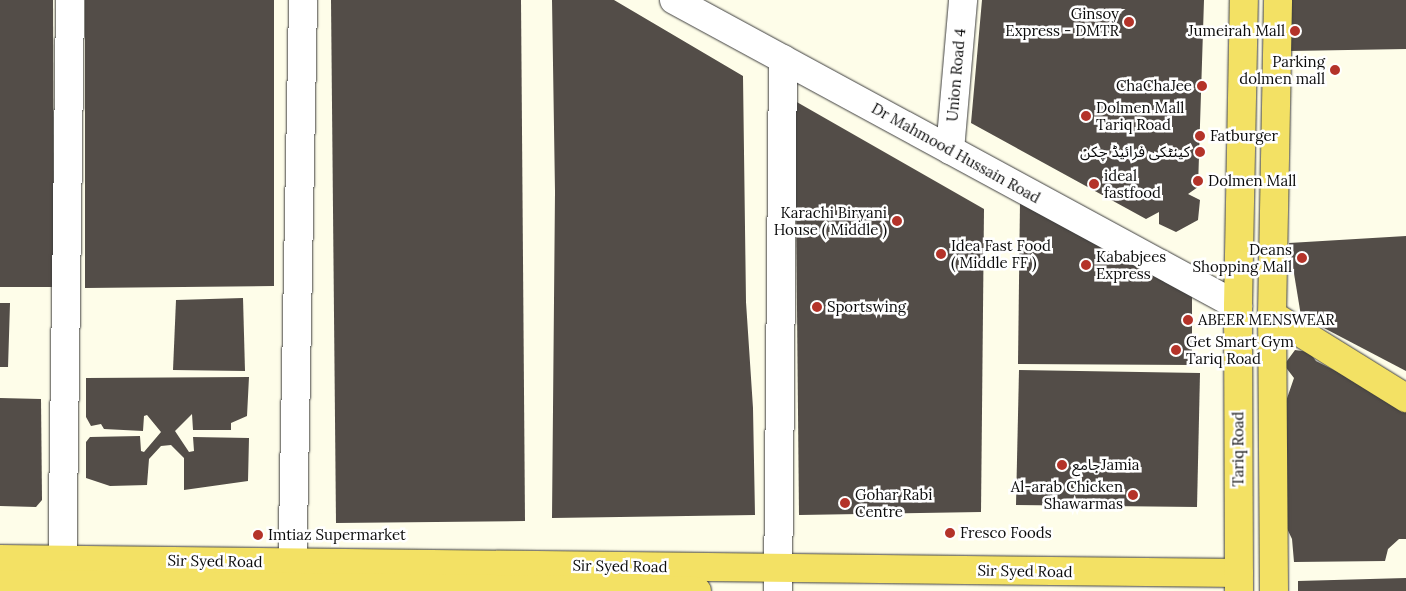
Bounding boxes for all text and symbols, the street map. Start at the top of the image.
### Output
place label: Ginsoy Express - DMTR [1005,4,1119,39]
marker: Ginsoy Express - DMTR [1123,16,1135,28]
place label: Jumeirah Mall [1188,22,1285,40]
marker: Jumeirah Mall [1289,25,1301,37]
street label: Union Road 4 [943,28,969,122]
place label: Parking dolmen mall [1239,52,1325,87]
marker: Parking dolmen mall [1329,64,1341,76]
place label: ChaChaJee [1116,77,1192,95]
marker: ChaChaJee [1196,80,1208,92]
place label: Dolmen Mall Tariq Road [1096,98,1184,133]
street label: Dr Mahmood Hussain Road [869,99,1043,207]
marker: Dolmen Mall Tariq Road [1080,110,1092,122]
place label: Fatburger [1210,127,1278,145]
marker: Fatburger [1194,130,1206,142]
place label: کینٹکی فرائیڈ چکن [1080,143,1190,161]
marker: کینٹکی فرائیڈ چکن [1194,146,1206,158]
place label: ideal fastfood [1104,166,1161,201]
place label: Dolmen Mall [1208,172,1296,190]
marker: Dolmen Mall [1192,175,1204,187]
marker: ideal fastfood [1088,178,1100,190]
place label: Karachi Biryani House ( Middle ) [774,203,887,238]
marker: Karachi Biryani House ( Middle ) [891,215,903,227]
place label: Idea Fast Food ( Middle FF ) [951,236,1051,271]
place label: Deans Shopping Mall [1193,240,1292,275]
place label: Kababjees Express [1096,247,1166,282]
marker: Idea Fast Food ( Middle FF ) [935,248,947,260]
marker: Deans Shopping Mall [1296,252,1308,264]
marker: Kababjees Express [1080,259,1092,271]
place label: Sportswing [827,298,906,316]
marker: Sportswing [811,301,823,313]
place label: ABEER MENSWEAR [1198,311,1335,329]
marker: ABEER MENSWEAR [1182,314,1194,326]
place label: Get Smart Gym Tariq Road [1186,332,1294,367]
marker: Get Smart Gym Tariq Road [1170,344,1182,356]
street label: Tariq Road [1229,411,1247,487]
place label: جامعJamia [1072,456,1140,474]
marker: جامعJamia [1056,459,1068,471]
place label: Al-arab Chicken Shawarmas [1011,477,1123,512]
place label: Gohar Rabi Centre [855,485,932,520]
marker: Al-arab Chicken Shawarmas [1127,489,1139,501]
marker: Gohar Rabi Centre [839,497,851,509]
place label: Fresco Foods [960,524,1052,542]
place label: Imtiaz Supermarket [268,526,406,544]
marker: Fresco Foods [944,527,956,539]
marker: Imtiaz Supermarket [252,529,264,541]
street label: Sir Syed Road [167,551,263,571]
street label: Sir Syed Road [572,556,668,576]
street label: Sir Syed Road [977,561,1073,581]

